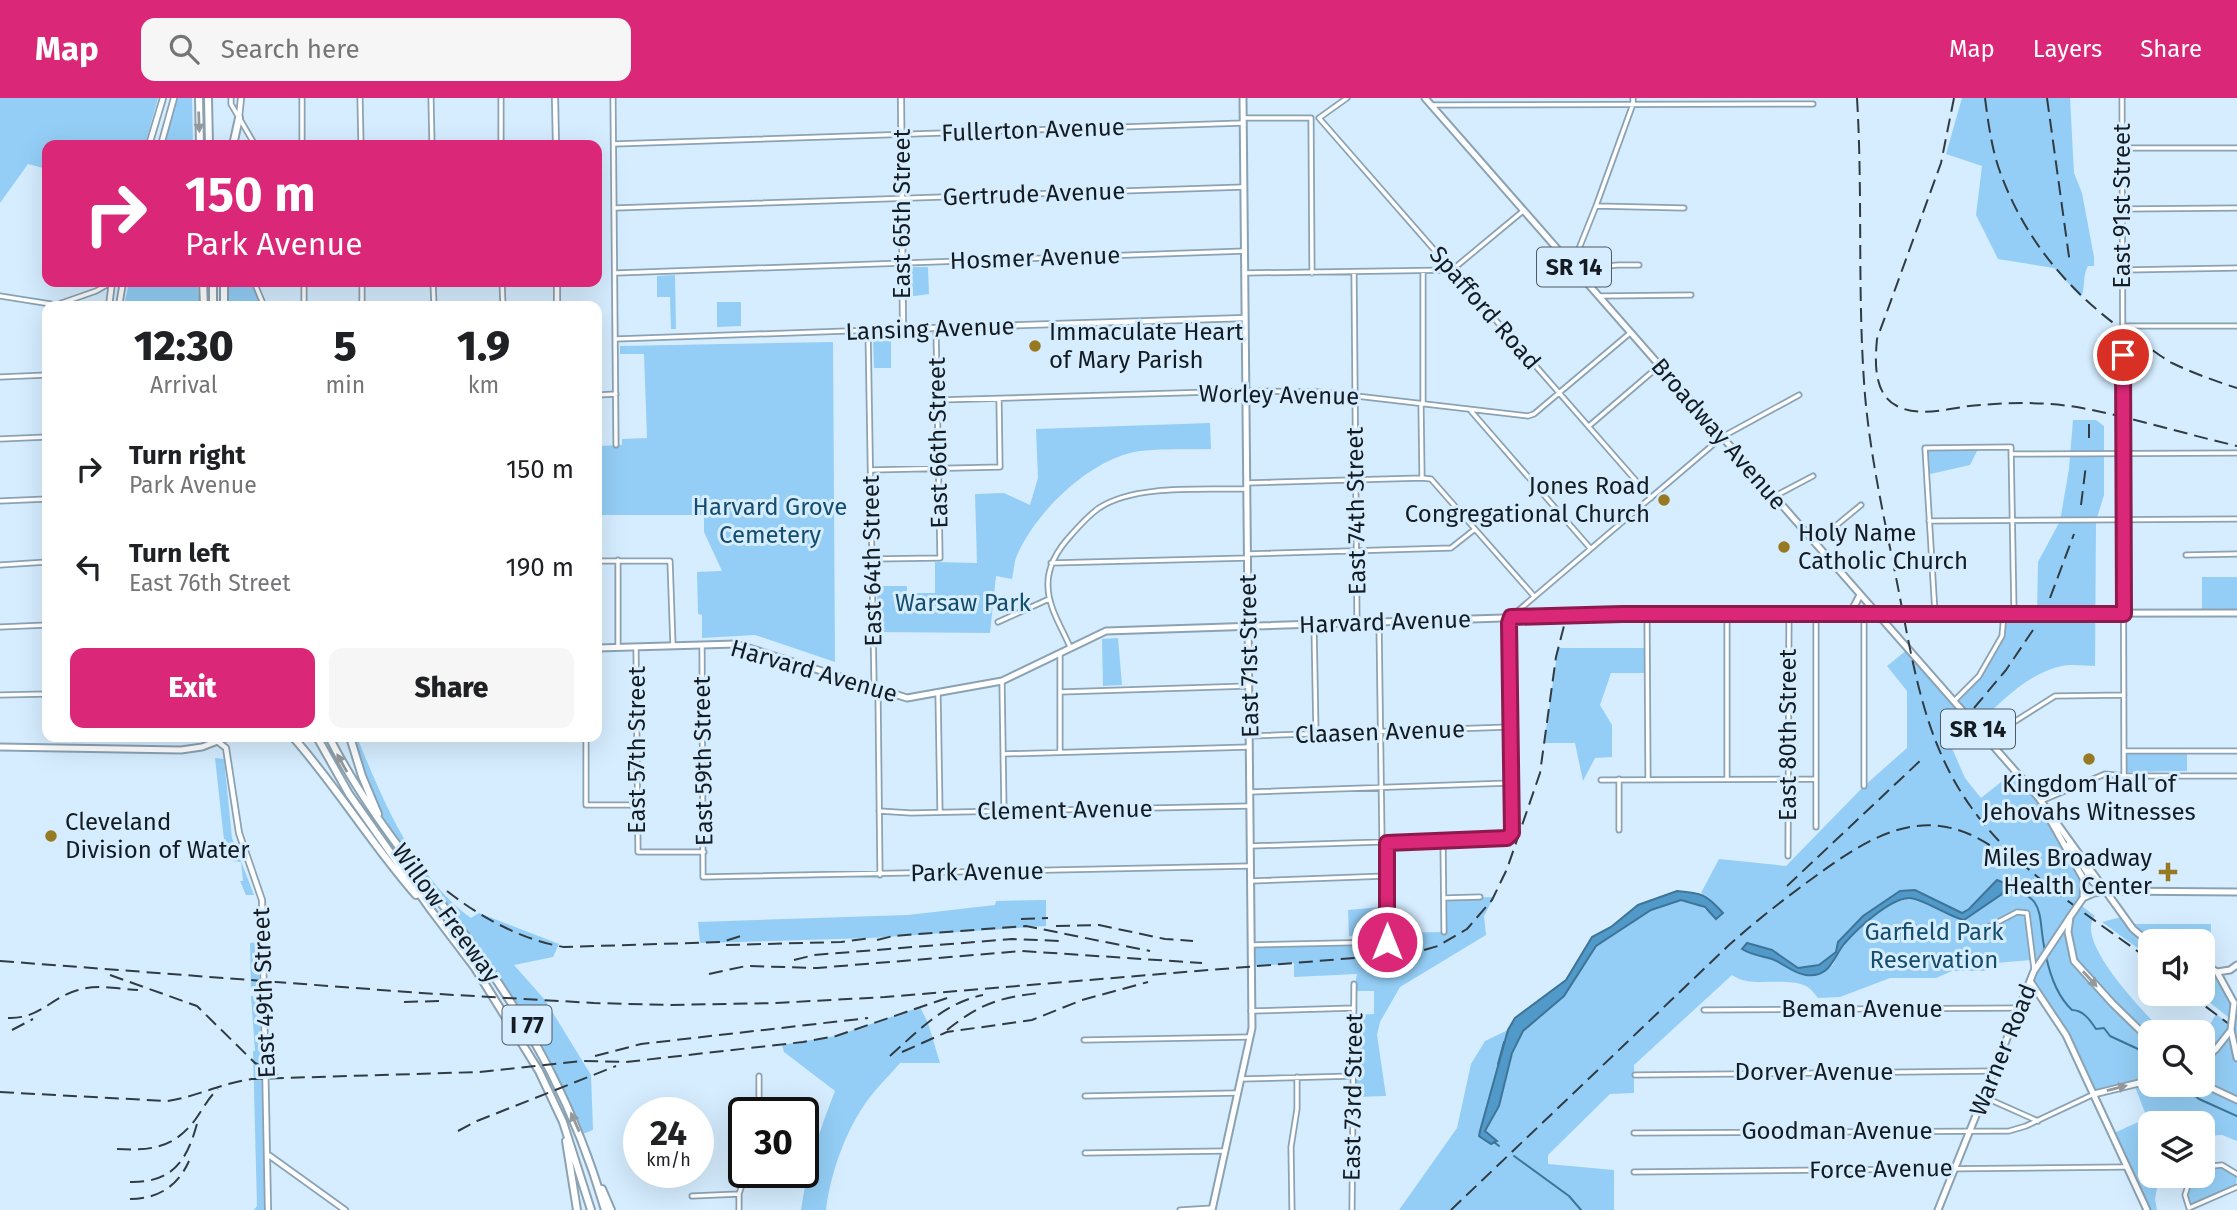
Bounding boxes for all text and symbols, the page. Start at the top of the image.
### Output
search box [141,18,631,81]
text: Map [35,29,99,69]
icon: search [165,30,203,68]
text: Search here [221,34,360,65]
text: Map [1949,35,1995,63]
text: Layers [2033,35,2102,63]
text: Share [2140,35,2202,63]
one-way arrow [194,111,205,133]
street label: Fullerton Avenue [941,113,1125,147]
street label: East 91st Street [2108,123,2136,289]
street label: East 65th Street [888,129,916,299]
text: 150 m [185,165,316,224]
icon: right [70,168,161,259]
street label: Gertrude Avenue [942,177,1126,211]
text: Park Avenue [185,225,363,263]
street label: Spafford Road [1424,240,1546,376]
street label: Hosmer Avenue [949,241,1121,275]
road number: SR 14 [1537,248,1611,286]
street label: Lansing Avenue [845,312,1015,346]
place label: Immaculate Heart of Mary Parish [1049,318,1244,374]
text: 12:30 [134,321,234,371]
text: 5 [334,321,357,371]
text: 1.9 [457,321,510,371]
pin [2093,325,2153,385]
icon: arrive [2104,336,2142,374]
marker: Immaculate Heart of Mary Parish [1027,338,1043,354]
street label: Broadway Avenue [1646,352,1792,516]
street label: East 66th Street [923,357,953,529]
text: Arrival [150,371,217,399]
text: min [325,371,365,399]
text: km [468,371,499,399]
street label: Worley Avenue [1198,380,1360,410]
street label: East 74th Street [1341,426,1371,595]
text: Turn right [129,440,246,471]
icon: right [70,450,108,488]
text: 150 m [506,454,574,485]
text: Park Avenue [129,471,257,499]
place label: Jones Road Congregational Church [1405,472,1650,528]
street label: East 64th Street [857,475,887,647]
marker: Jones Road Congregational Church [1656,492,1672,508]
park label: Harvard Grove Cemetery [693,493,847,549]
place label: Holy Name Catholic Church [1798,519,1968,575]
text: Turn left [129,538,230,569]
marker: Holy Name Catholic Church [1776,539,1792,555]
icon: left [70,548,108,586]
text: 190 m [505,552,574,583]
text: East 76th Street [129,569,291,597]
street label: East 71st Street [1234,574,1264,738]
park label: Warsaw Park [895,589,1032,617]
street label: Harvard Avenue [1299,605,1471,639]
street label: Harvard Avenue [727,634,901,708]
button: Exit [70,648,315,728]
button: Share [329,648,574,728]
street label: East 80th Street [1774,648,1802,821]
street label: East 57th Street [623,666,651,834]
street label: East 59th Street [688,675,718,846]
road number: SR 14 [1941,709,2015,748]
street label: Claasen Avenue [1294,715,1466,749]
marker: Kingdom Hall of Jehovahs Witnesses [2081,751,2097,767]
one-way arrow [337,753,348,773]
place label: Kingdom Hall of Jehovahs Witnesses [1982,770,2196,826]
street label: Clement Avenue [977,794,1153,826]
place label: Cleveland Division of Water [65,808,250,864]
marker: Cleveland Division of Water [43,828,59,844]
street label: Willow Freeway [386,838,506,988]
place label: Miles Broadway Health Center [1983,844,2153,900]
street label: Park Avenue [910,857,1044,887]
marker: Miles Broadway Health Center [2158,862,2178,882]
position arrow [1350,905,1424,979]
street label: East 49th Street [247,907,281,1079]
park label: Garfield Park Reservation [1864,918,2004,974]
map controls [2138,929,2215,1188]
button: sound [2138,929,2215,1006]
one-way arrow [2082,970,2098,988]
street label: Warner Road [1964,980,2042,1120]
street label: Beman Avenue [1781,995,1943,1023]
road number: I 77 [503,1006,552,1044]
street label: East 73rd Street [1338,1012,1368,1181]
button: search [2138,1020,2215,1097]
street label: Dorver Avenue [1735,1058,1893,1086]
one-way arrow [2106,1082,2128,1093]
speed limit sign: 30 [728,1097,819,1188]
button: layers [2138,1111,2215,1188]
one-way arrow [569,1112,580,1133]
text: 24 [650,1112,687,1154]
street label: Goodman Avenue [1741,1117,1933,1145]
text: km/h [646,1149,691,1171]
street label: Force Avenue [1809,1154,1953,1184]

